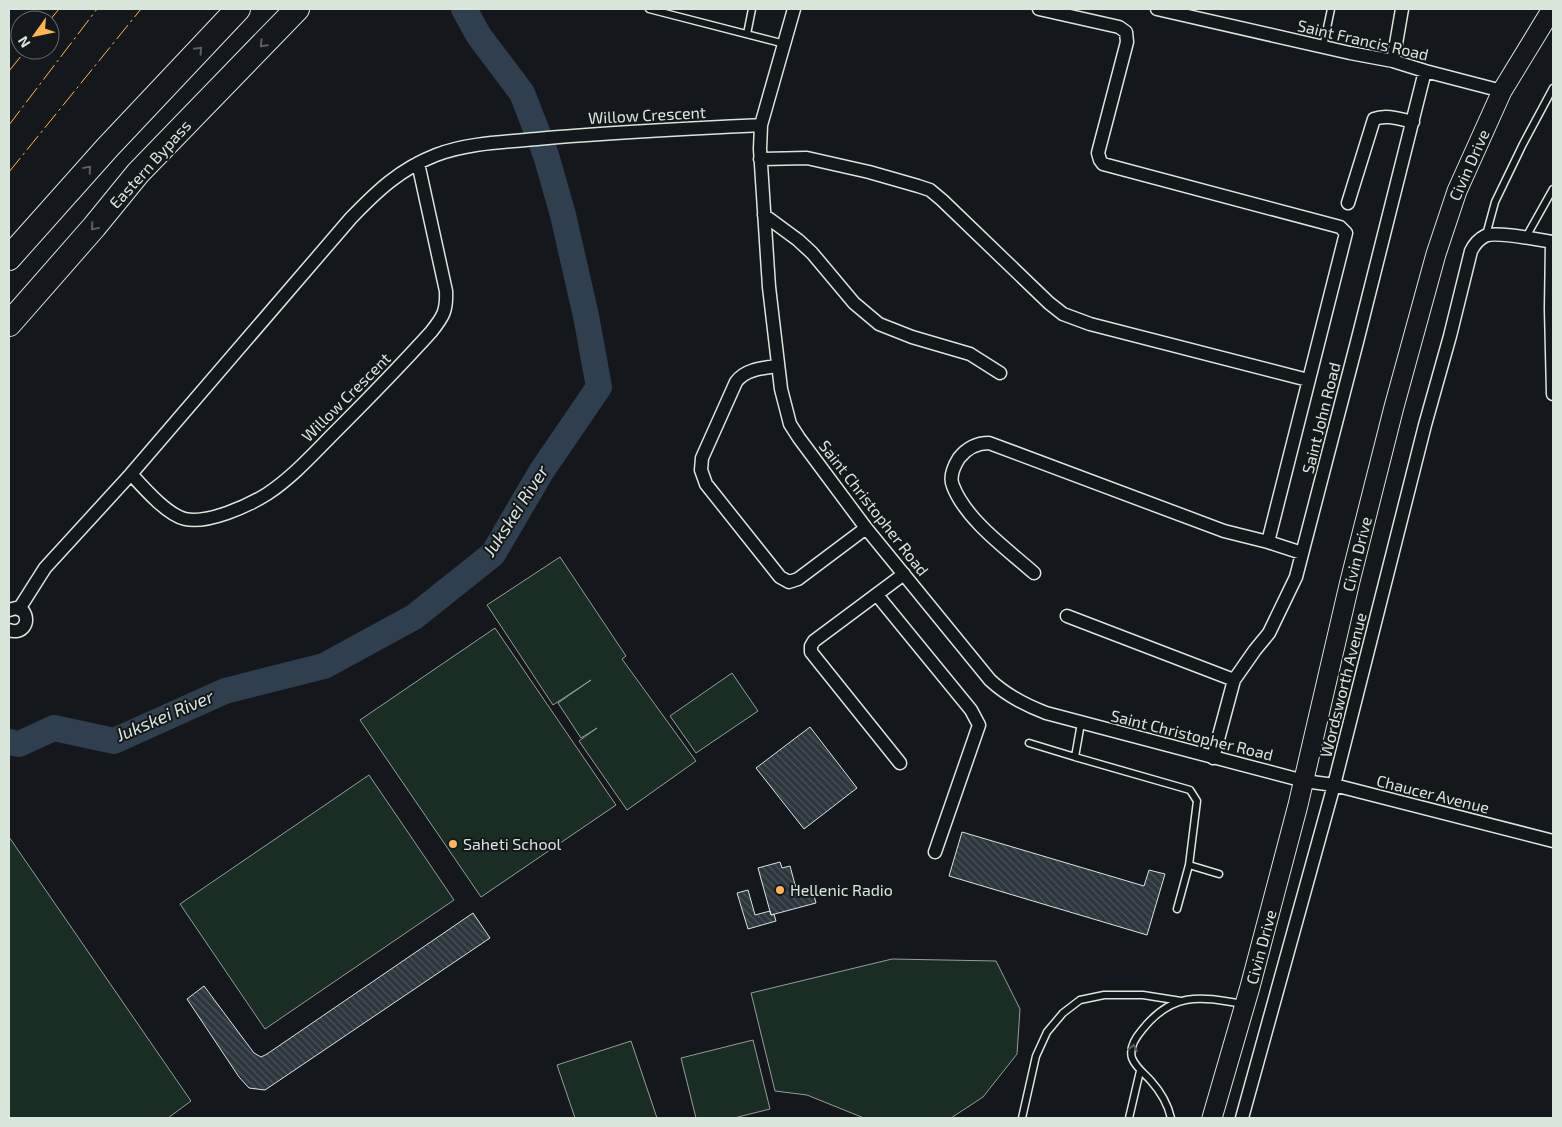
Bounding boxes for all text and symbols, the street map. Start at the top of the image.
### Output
north arrow [10,10,60,60]
street label: Saint Francis Road [1296,15,1430,64]
text: N [14,33,34,51]
one-way arrow [260,38,269,47]
one-way arrow [193,47,202,56]
street label: Willow Crescent [588,102,706,127]
street label: Eastern Bypass [105,115,194,212]
street label: Civin Drive [1444,126,1493,204]
one-way arrow [82,166,91,175]
one-way arrow [90,222,99,231]
street label: Willow Crescent [297,348,394,445]
street label: Saint John Road [1298,360,1344,475]
street label: Saint Christopher Road [816,436,933,579]
water label: Jukskei River [477,460,553,561]
street label: Civin Drive [1338,515,1375,593]
street label: Wordsworth Avenue [1315,611,1370,759]
water label: Jukskei River [111,684,218,746]
street label: Saint Christopher Road [1109,705,1275,764]
street label: Chaucer Avenue [1375,770,1491,817]
place label: Saheti School [463,834,562,853]
marker: Saheti School [447,838,459,850]
place label: Hellenic Radio [790,880,893,899]
marker: Hellenic Radio [774,884,786,896]
street label: Civin Drive [1241,908,1280,986]
one-way arrow [1127,1043,1138,1052]

